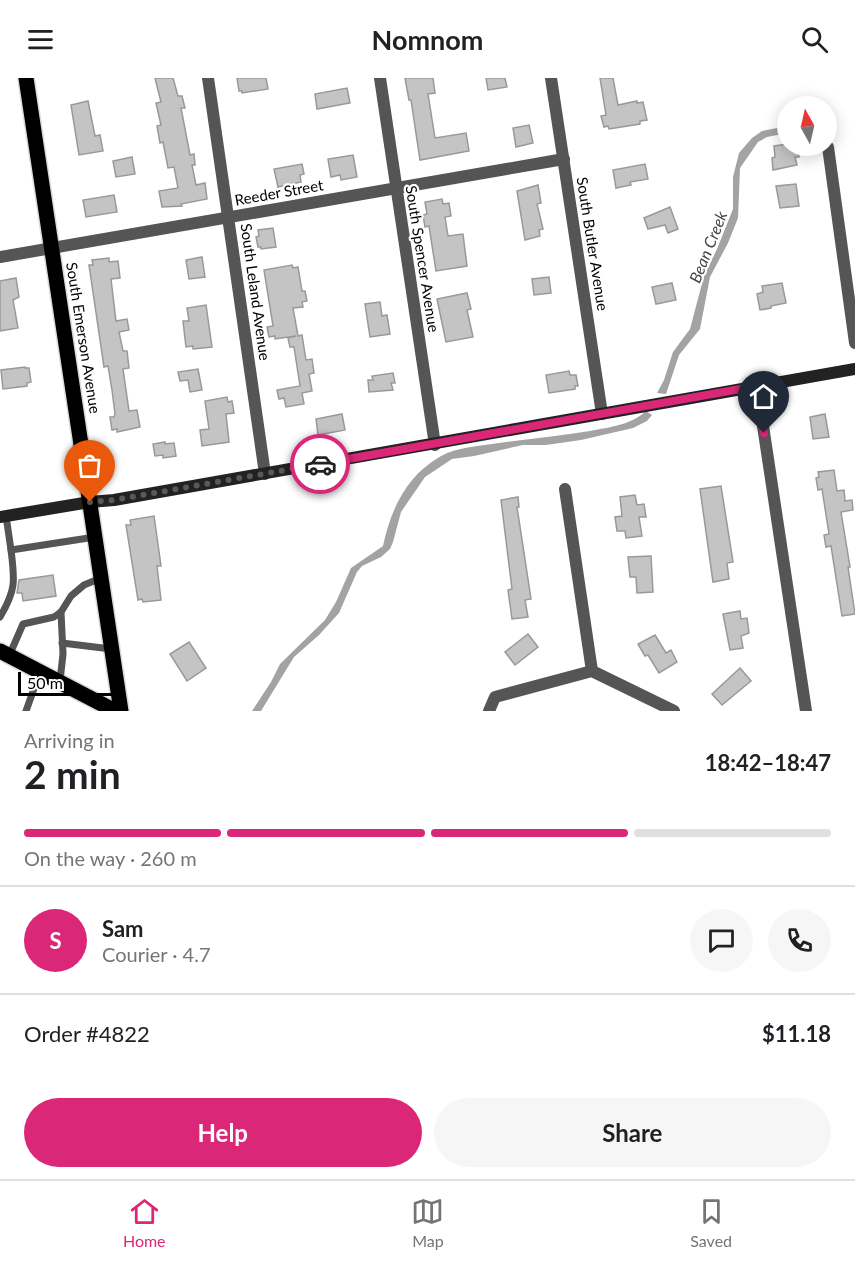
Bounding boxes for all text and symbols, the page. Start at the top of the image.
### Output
icon: menu [24,23,57,56]
text: Nomnom [372,23,483,56]
icon: search [798,23,831,56]
north arrow [777,96,837,156]
map controls [777,96,837,156]
street label: Reeder Street [233,175,325,209]
street label: South Butler Avenue [574,176,612,312]
street label: South Spencer Avenue [402,184,443,334]
water label: Bean Creek [685,208,731,285]
street label: South Leland Avenue [237,222,275,362]
street label: South Emerson Avenue [63,261,105,415]
pin [738,371,789,433]
icon: home [747,380,780,413]
courier [290,434,350,494]
pin [64,440,115,502]
icon: car [304,448,337,481]
icon: bag [73,449,106,482]
scale bar [18,669,114,696]
text: 50 m [27,673,63,692]
text: Arriving in [24,728,115,752]
text: 18:42–18:47 [705,749,831,776]
text: 2 min [24,751,121,797]
text: On the way · 260 m [24,846,197,870]
button: chat [690,909,753,972]
button: phone [768,909,831,972]
text: Sam [102,915,144,942]
text: S [49,927,62,954]
text: Courier · 4.7 [102,942,211,966]
text: Order #4822 [24,1020,150,1047]
text: $11.18 [762,1020,831,1047]
button: Help [24,1098,422,1167]
button: Share [434,1098,831,1167]
tab: Home [123,1195,166,1250]
tab: Map [411,1195,444,1250]
tab: Saved [690,1195,732,1250]

